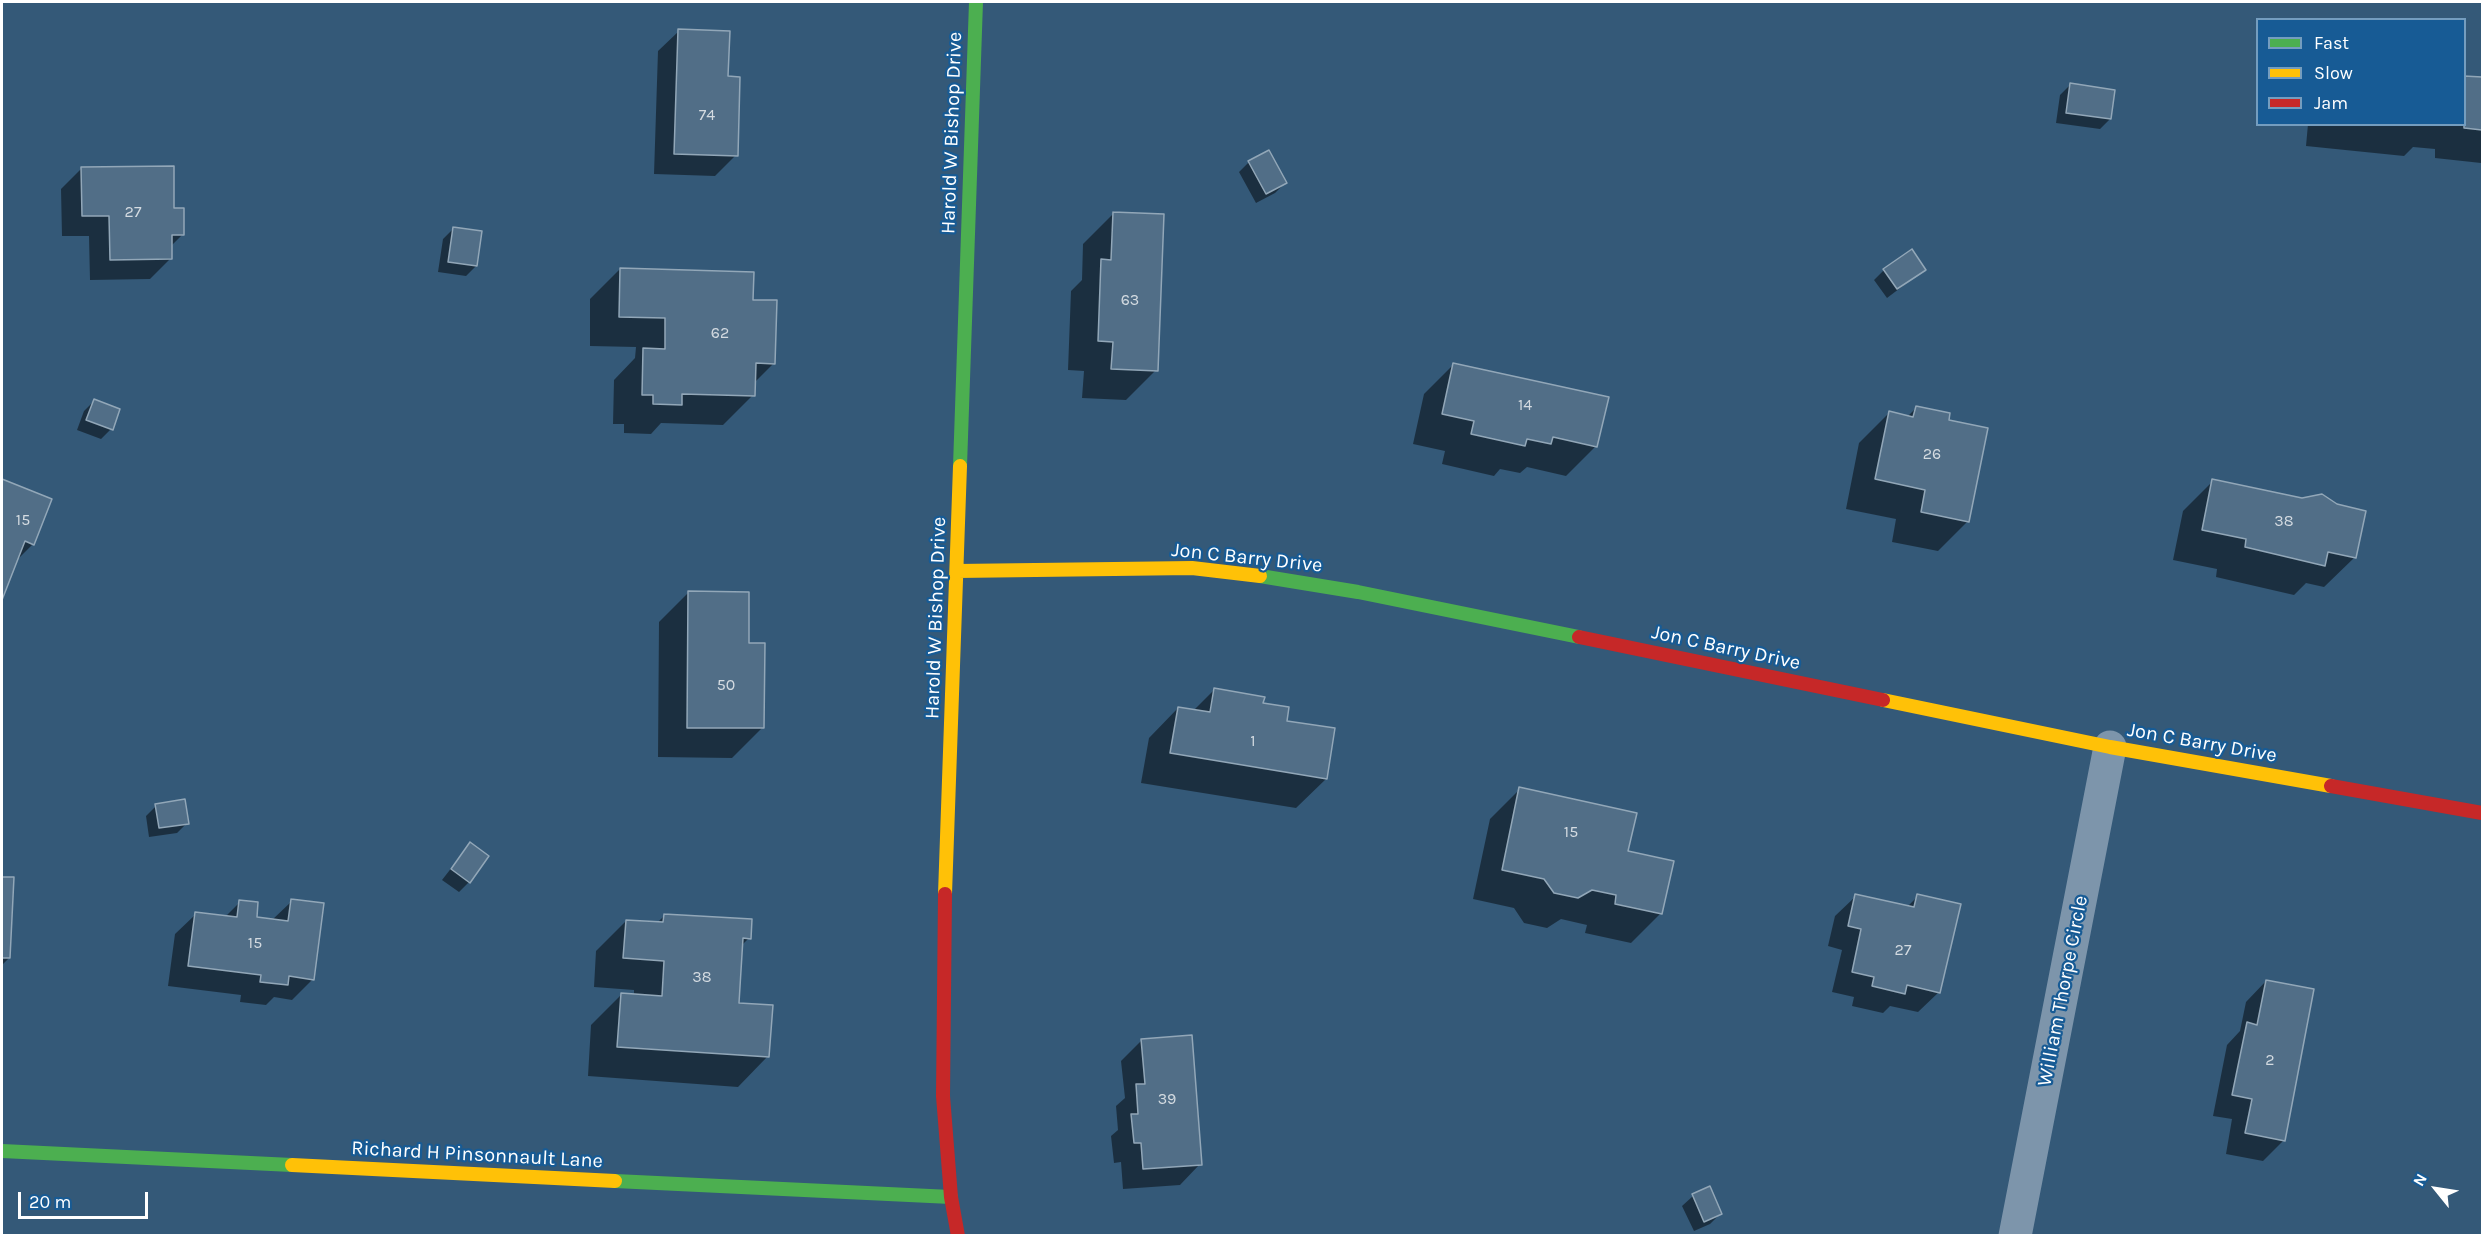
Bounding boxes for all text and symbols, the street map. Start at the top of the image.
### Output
legend [2256,18,2466,126]
street label: Harold W Bishop Drive [936,31,968,235]
text: Fast [2314,32,2349,54]
text: Slow [2314,62,2353,84]
text: Jam [2314,92,2348,114]
house number: 74 [699,105,715,125]
house number: 27 [125,202,141,222]
house number: 63 [1121,290,1139,310]
house number: 62 [711,323,729,343]
house number: 14 [1518,395,1532,415]
house number: 26 [1923,444,1941,464]
house number: 15 [16,510,30,530]
house number: 38 [2274,511,2294,531]
street label: Harold W Bishop Drive [920,516,952,720]
street label: Jon C Barry Drive [1170,538,1324,578]
street label: Jon C Barry Drive [1649,621,1803,675]
house number: 50 [717,675,735,695]
street label: Jon C Barry Drive [2125,718,2279,768]
house number: 1 [1250,731,1256,751]
house number: 15 [1564,822,1578,842]
street label: William Thorpe Circle [2033,893,2093,1089]
house number: 15 [248,933,262,953]
house number: 27 [1895,940,1911,960]
house number: 38 [692,967,712,987]
house number: 2 [2265,1050,2275,1070]
house number: 39 [1158,1089,1176,1109]
street label: Richard H Pinsonnault Lane [351,1136,603,1174]
north arrow [2406,1159,2466,1219]
text: N [2409,1170,2431,1189]
scale bar [21,1180,152,1218]
text: 20 m [29,1191,71,1213]

